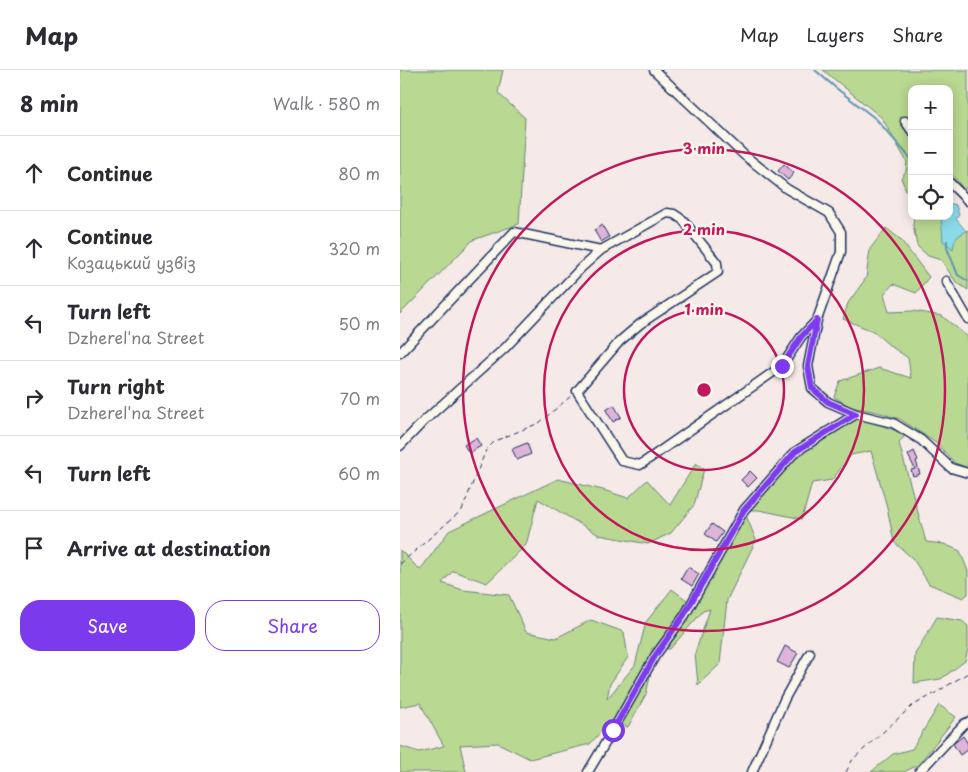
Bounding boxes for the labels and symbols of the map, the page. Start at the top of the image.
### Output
text: 3 min [683,136,725,159]
text: 2 min [683,217,725,240]
text: 1 min [685,297,723,320]
route end [771,355,794,378]
centre of rings [695,381,713,399]
route start [602,719,625,742]

